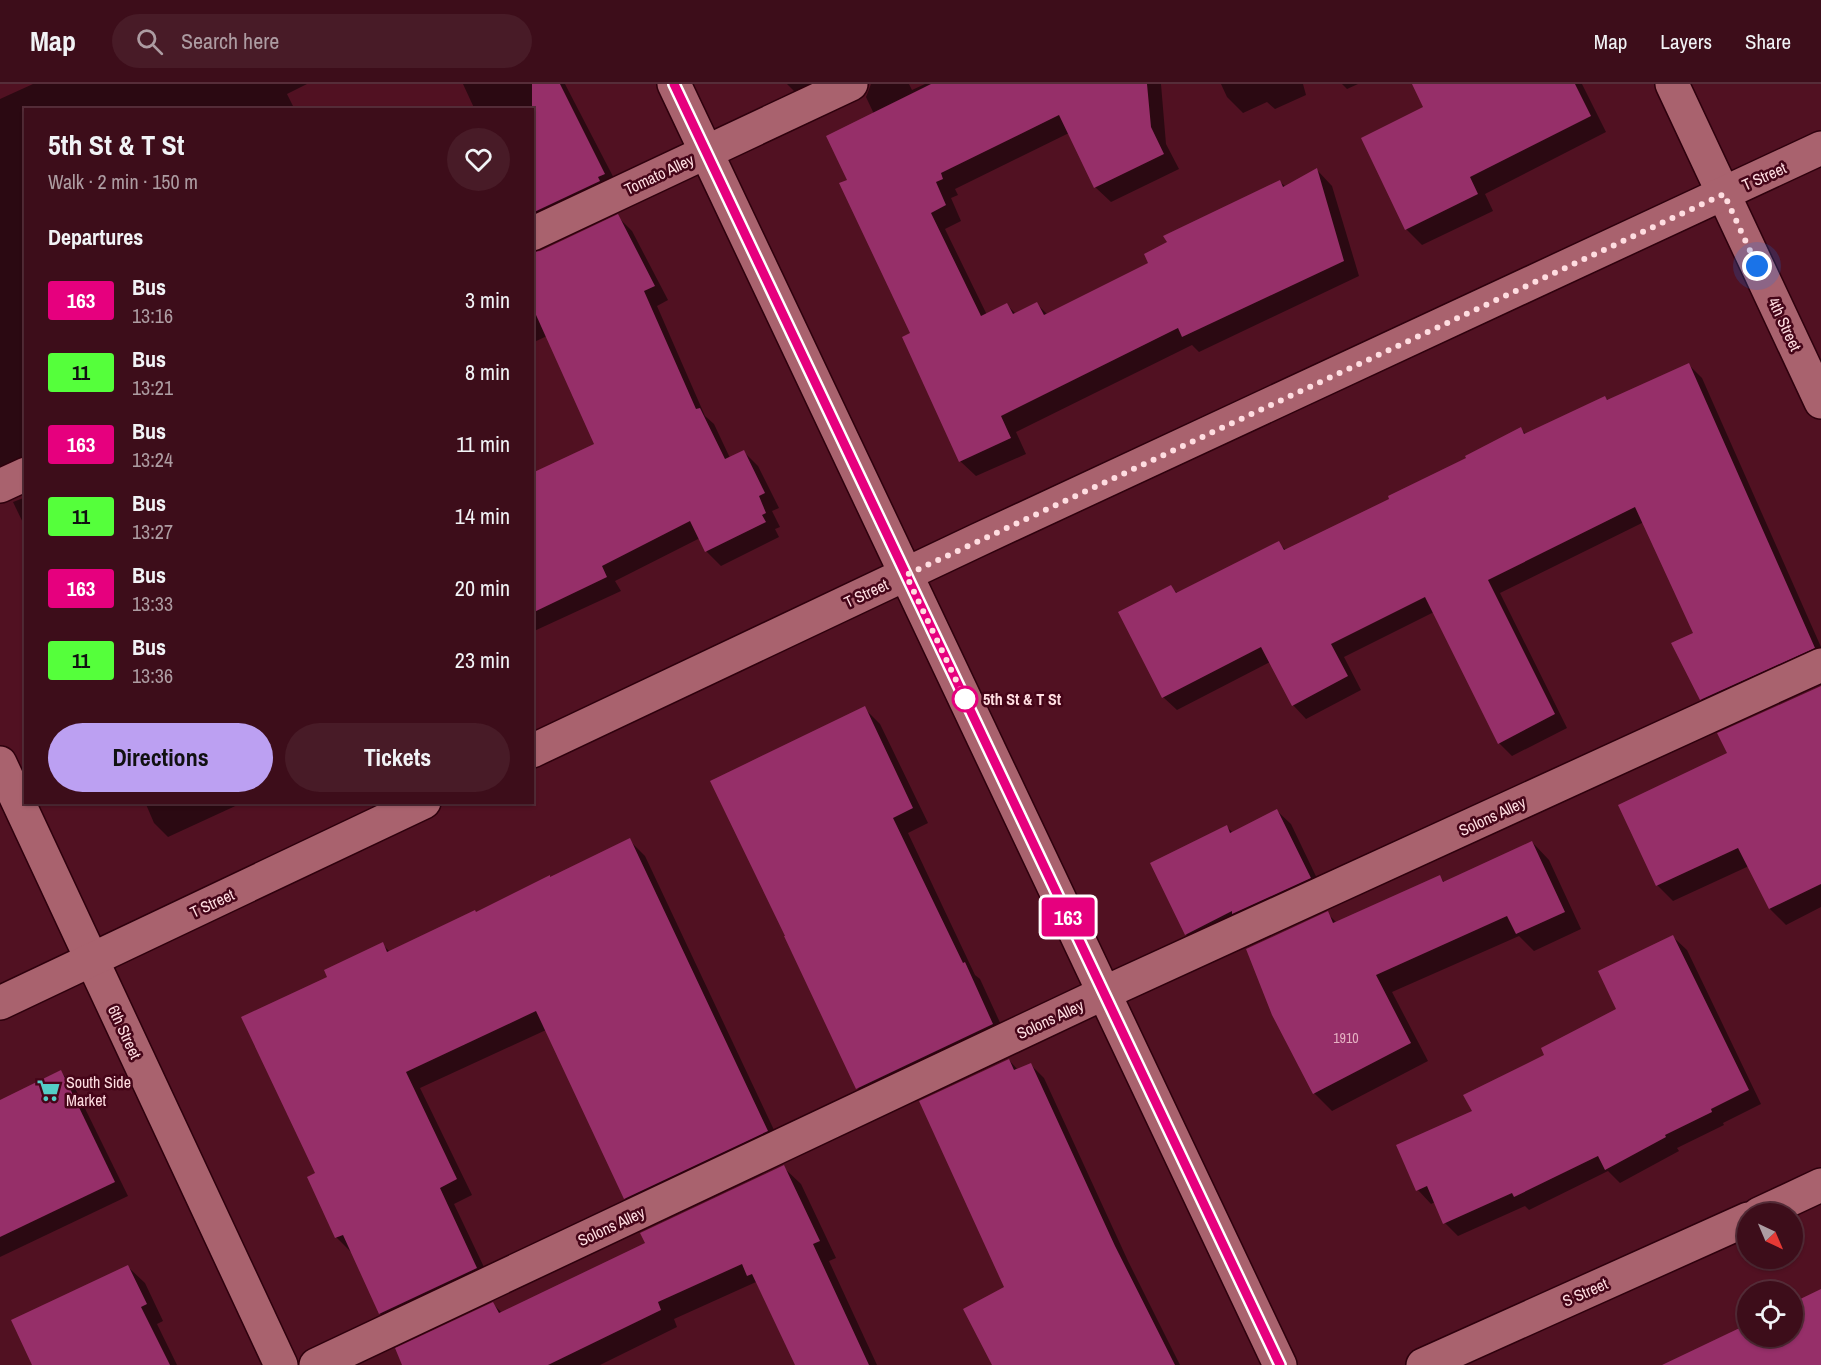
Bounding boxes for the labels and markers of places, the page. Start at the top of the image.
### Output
marker: 5th St & T St [952,686,978,712]
place label: 5th St & T St [983,688,1062,710]
place label: South Side Market [66,1071,131,1111]
supermarket icon: South Side Market [35,1078,61,1104]

